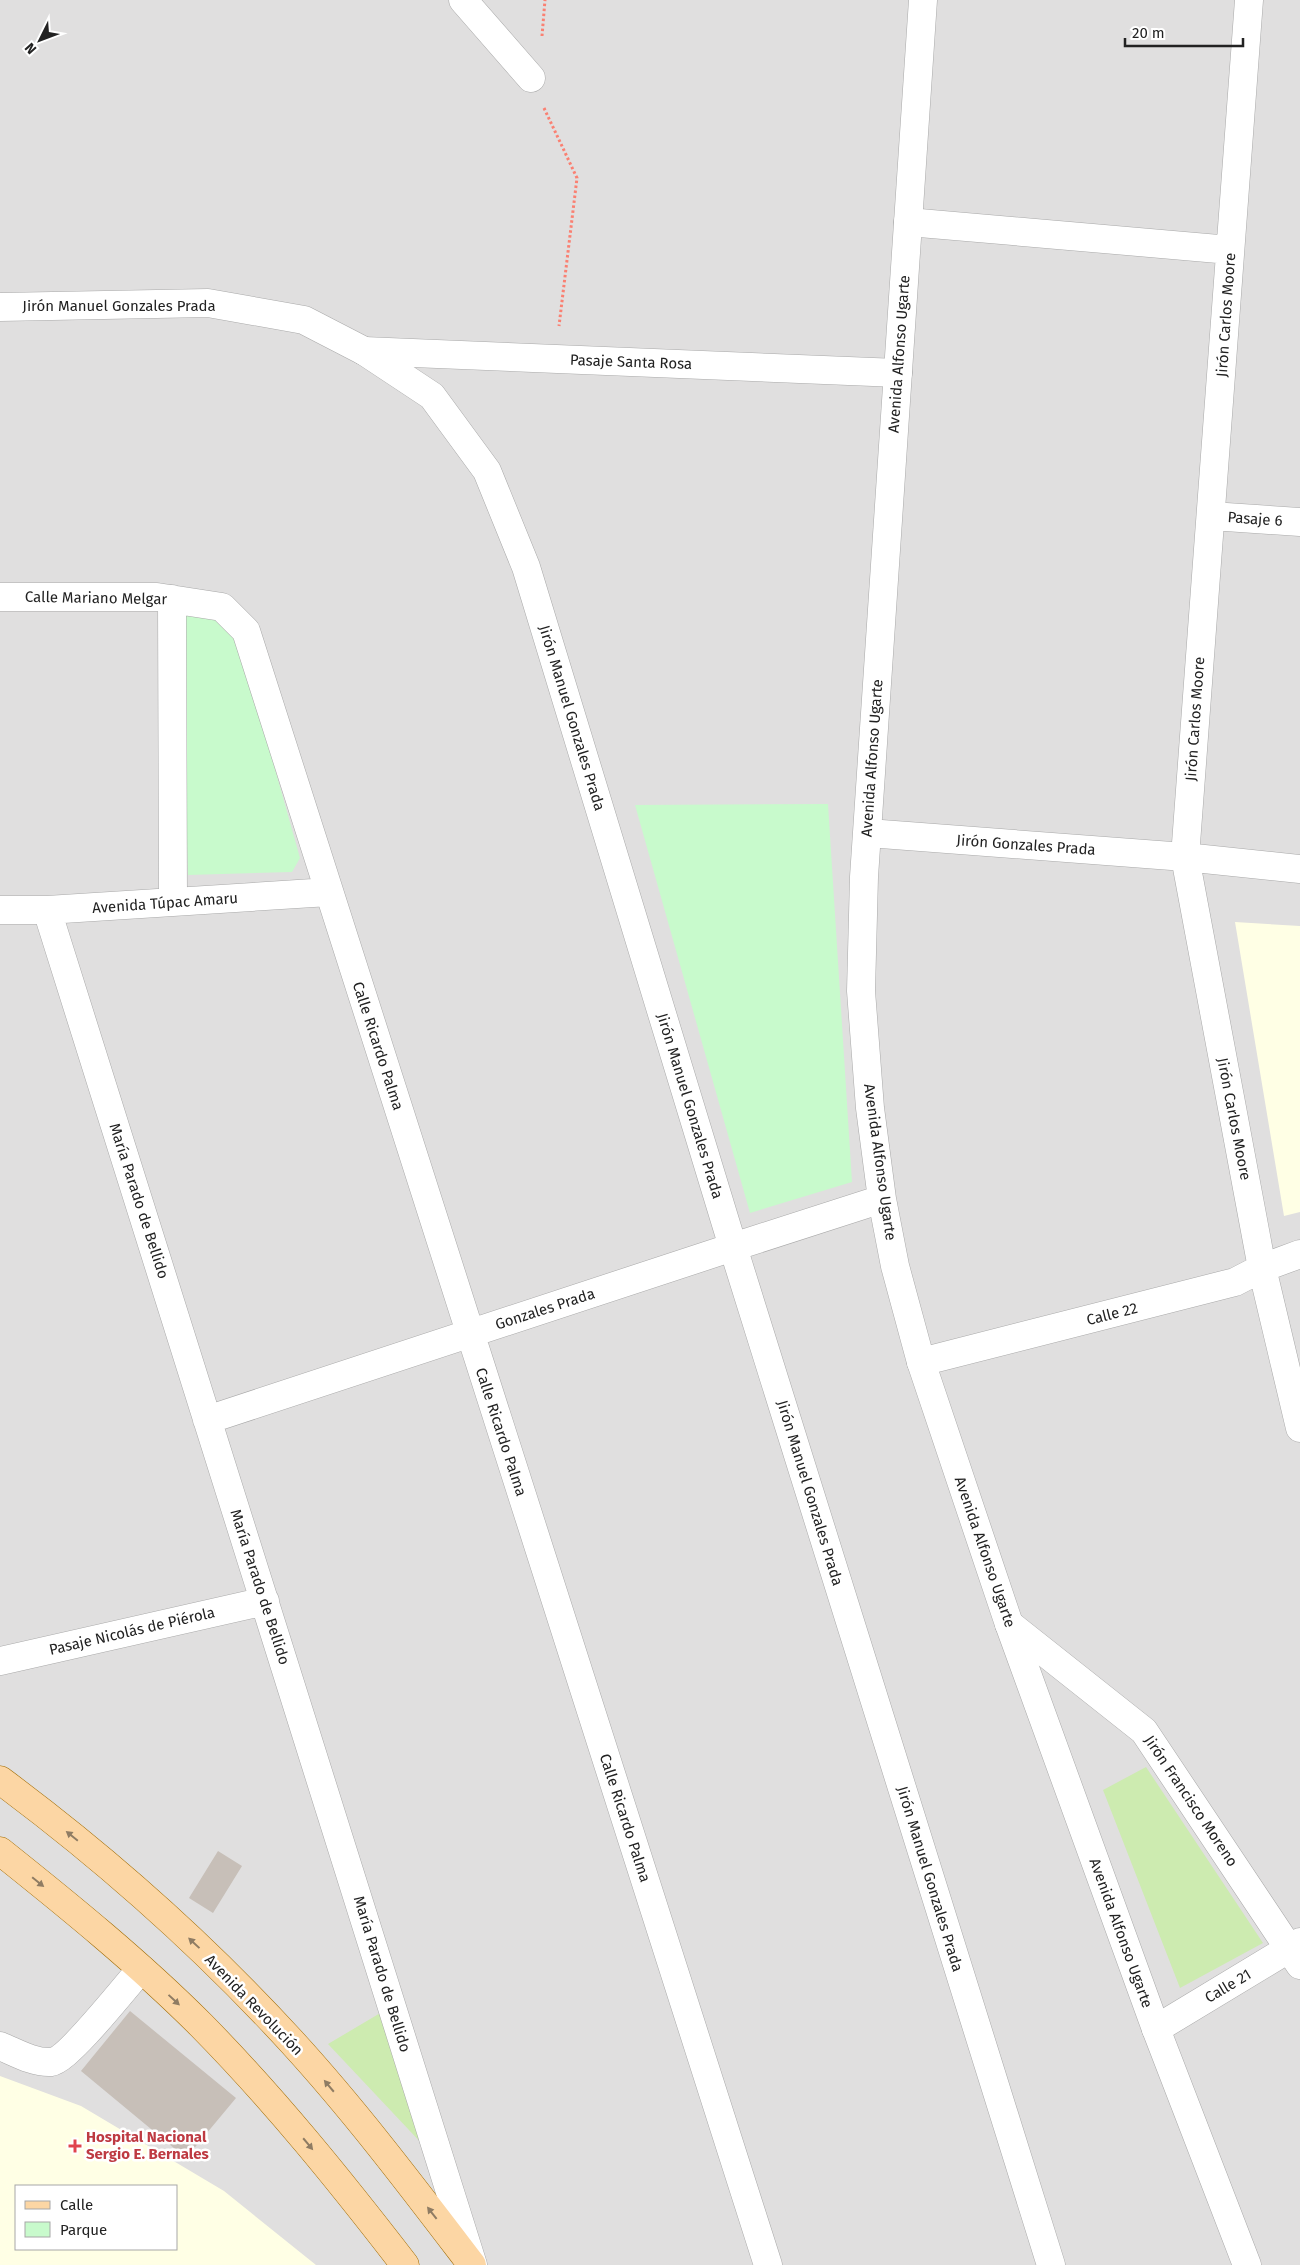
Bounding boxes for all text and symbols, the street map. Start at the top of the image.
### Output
north arrow [15,15,65,65]
scale bar [1125,15,1242,47]
text: 20 m [1132,24,1165,42]
text: N [21,39,40,58]
street label: Jirón Carlos Moore [1213,252,1239,378]
street label: Avenida Alfonso Ugarte [885,274,913,434]
street label: Jirón Manuel Gonzales Prada [22,297,216,315]
street label: Pasaje Santa Rosa [570,351,692,373]
street label: Pasaje 6 [1227,508,1283,530]
street label: Calle Mariano Melgar [25,588,168,608]
street label: Jirón Manuel Gonzales Prada [535,623,609,813]
street label: Jirón Carlos Moore [1182,656,1208,782]
street label: Avenida Alfonso Ugarte [858,678,886,838]
street label: Jirón Gonzales Prada [956,831,1096,859]
street label: Avenida Túpac Amaru [91,889,239,917]
street label: Calle Ricardo Palma [349,980,407,1112]
street label: Jirón Manuel Gonzales Prada [653,1011,727,1201]
street label: Jirón Carlos Moore [1213,1056,1255,1182]
street label: Avenida Alfonso Ugarte [860,1082,900,1242]
street label: María Parado de Bellido [105,1121,173,1281]
street label: Gonzales Prada [493,1284,597,1334]
street label: Calle 22 [1085,1299,1139,1329]
street label: Calle Ricardo Palma [472,1366,530,1498]
street label: Jirón Manuel Gonzales Prada [773,1398,847,1588]
street label: Avenida Alfonso Ugarte [951,1474,1019,1630]
street label: María Parado de Bellido [226,1507,294,1667]
street label: Pasaje Nicolás de Piérola [47,1603,217,1659]
street label: Jirón Francisco Moreno [1140,1732,1242,1870]
street label: Calle Ricardo Palma [596,1752,654,1884]
street label: Jirón Manuel Gonzales Prada [893,1784,967,1974]
one-way arrow [65,1830,78,1841]
street label: Avenida Alfonso Ugarte [1085,1856,1157,2010]
one-way arrow [31,1876,44,1887]
street label: María Parado de Bellido [350,1894,414,2054]
one-way arrow [188,1937,200,1949]
street label: Avenida Revolución [201,1951,307,2059]
street label: Calle 21 [1202,1965,1254,2007]
one-way arrow [167,1994,179,2006]
one-way arrow [324,2080,335,2093]
place label: Hospital Nacional Sergio E. Bernales [86,2128,209,2163]
one-way arrow [303,2138,314,2151]
marker: Hospital Nacional Sergio E. Bernales [68,2139,82,2153]
legend [15,2185,178,2250]
text: Calle [60,2196,93,2214]
one-way arrow [426,2206,437,2219]
text: Parque [60,2221,107,2239]

